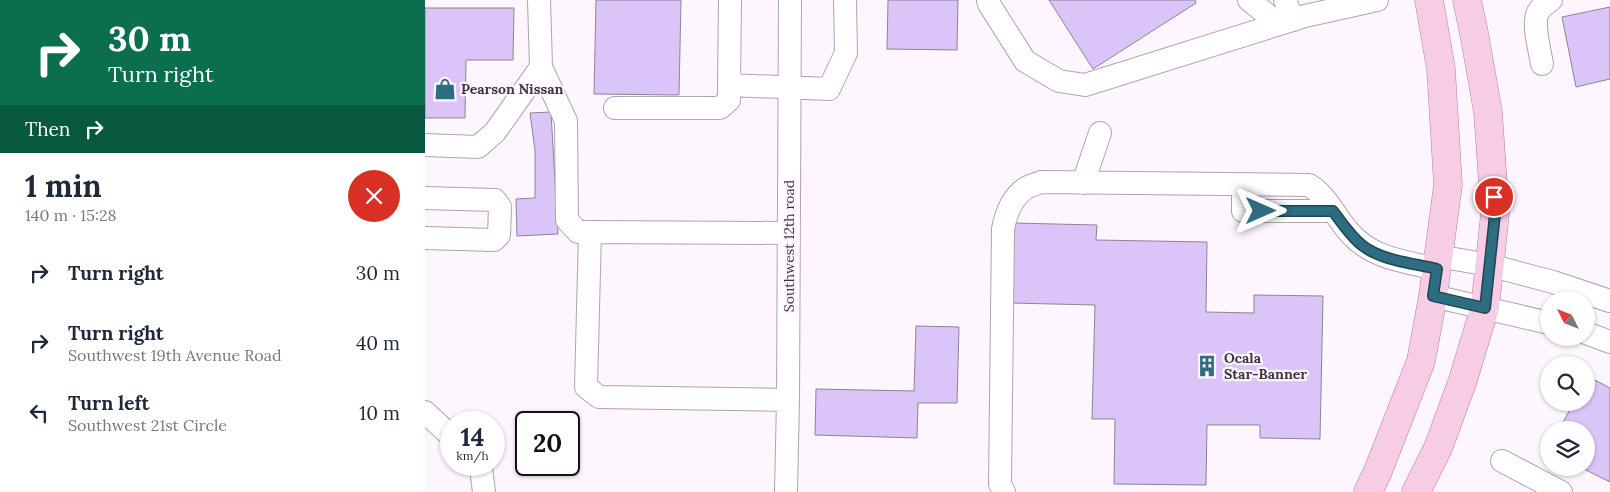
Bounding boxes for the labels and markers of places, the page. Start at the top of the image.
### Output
shop icon: Pearson Nissan [432,76,458,102]
place label: Pearson Nissan [461,80,564,98]
pin [1473,176,1515,218]
place label: Ocala Star-Banner [1224,349,1307,383]
building icon: Ocala Star-Banner [1194,353,1220,379]

